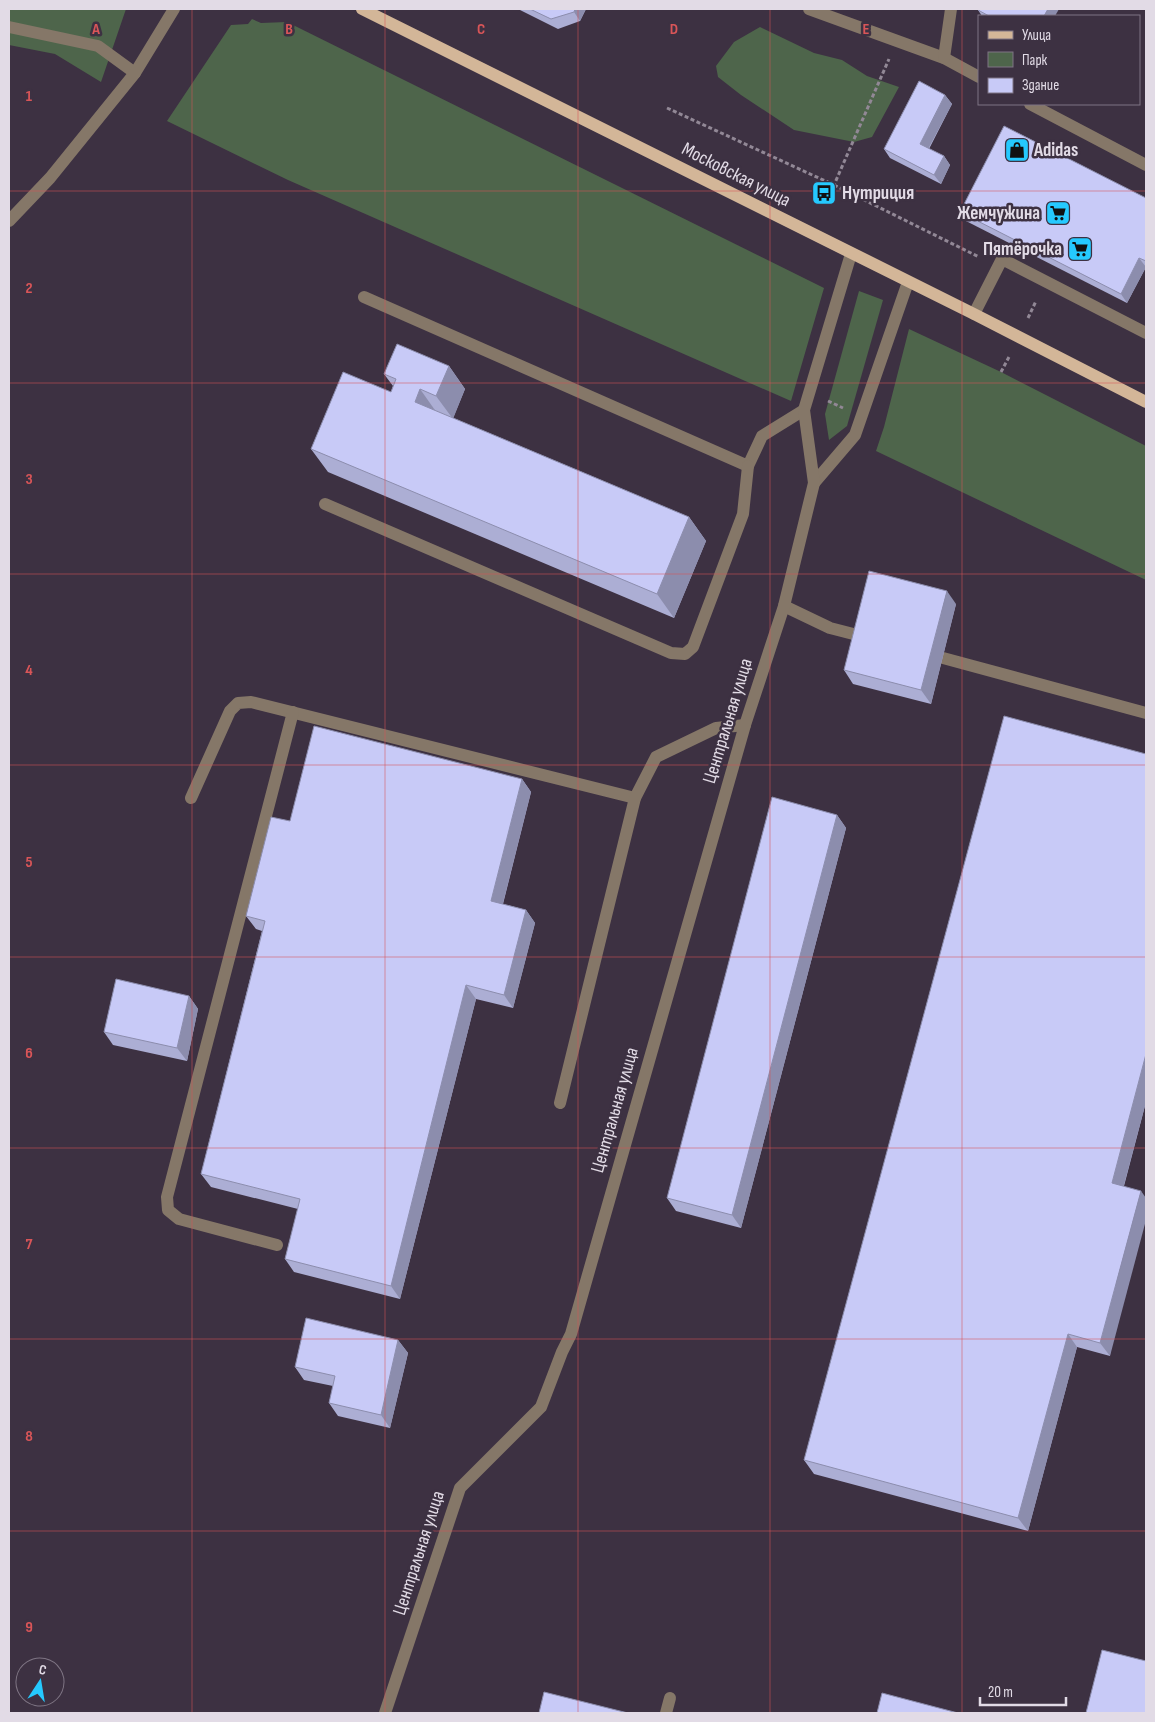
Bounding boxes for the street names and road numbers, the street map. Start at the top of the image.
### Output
street label: Московская улица [678,138,794,212]
street label: Центральная улица [698,656,758,786]
street label: Центральная улица [586,1045,644,1175]
street label: Центральная улица [388,1488,450,1618]

